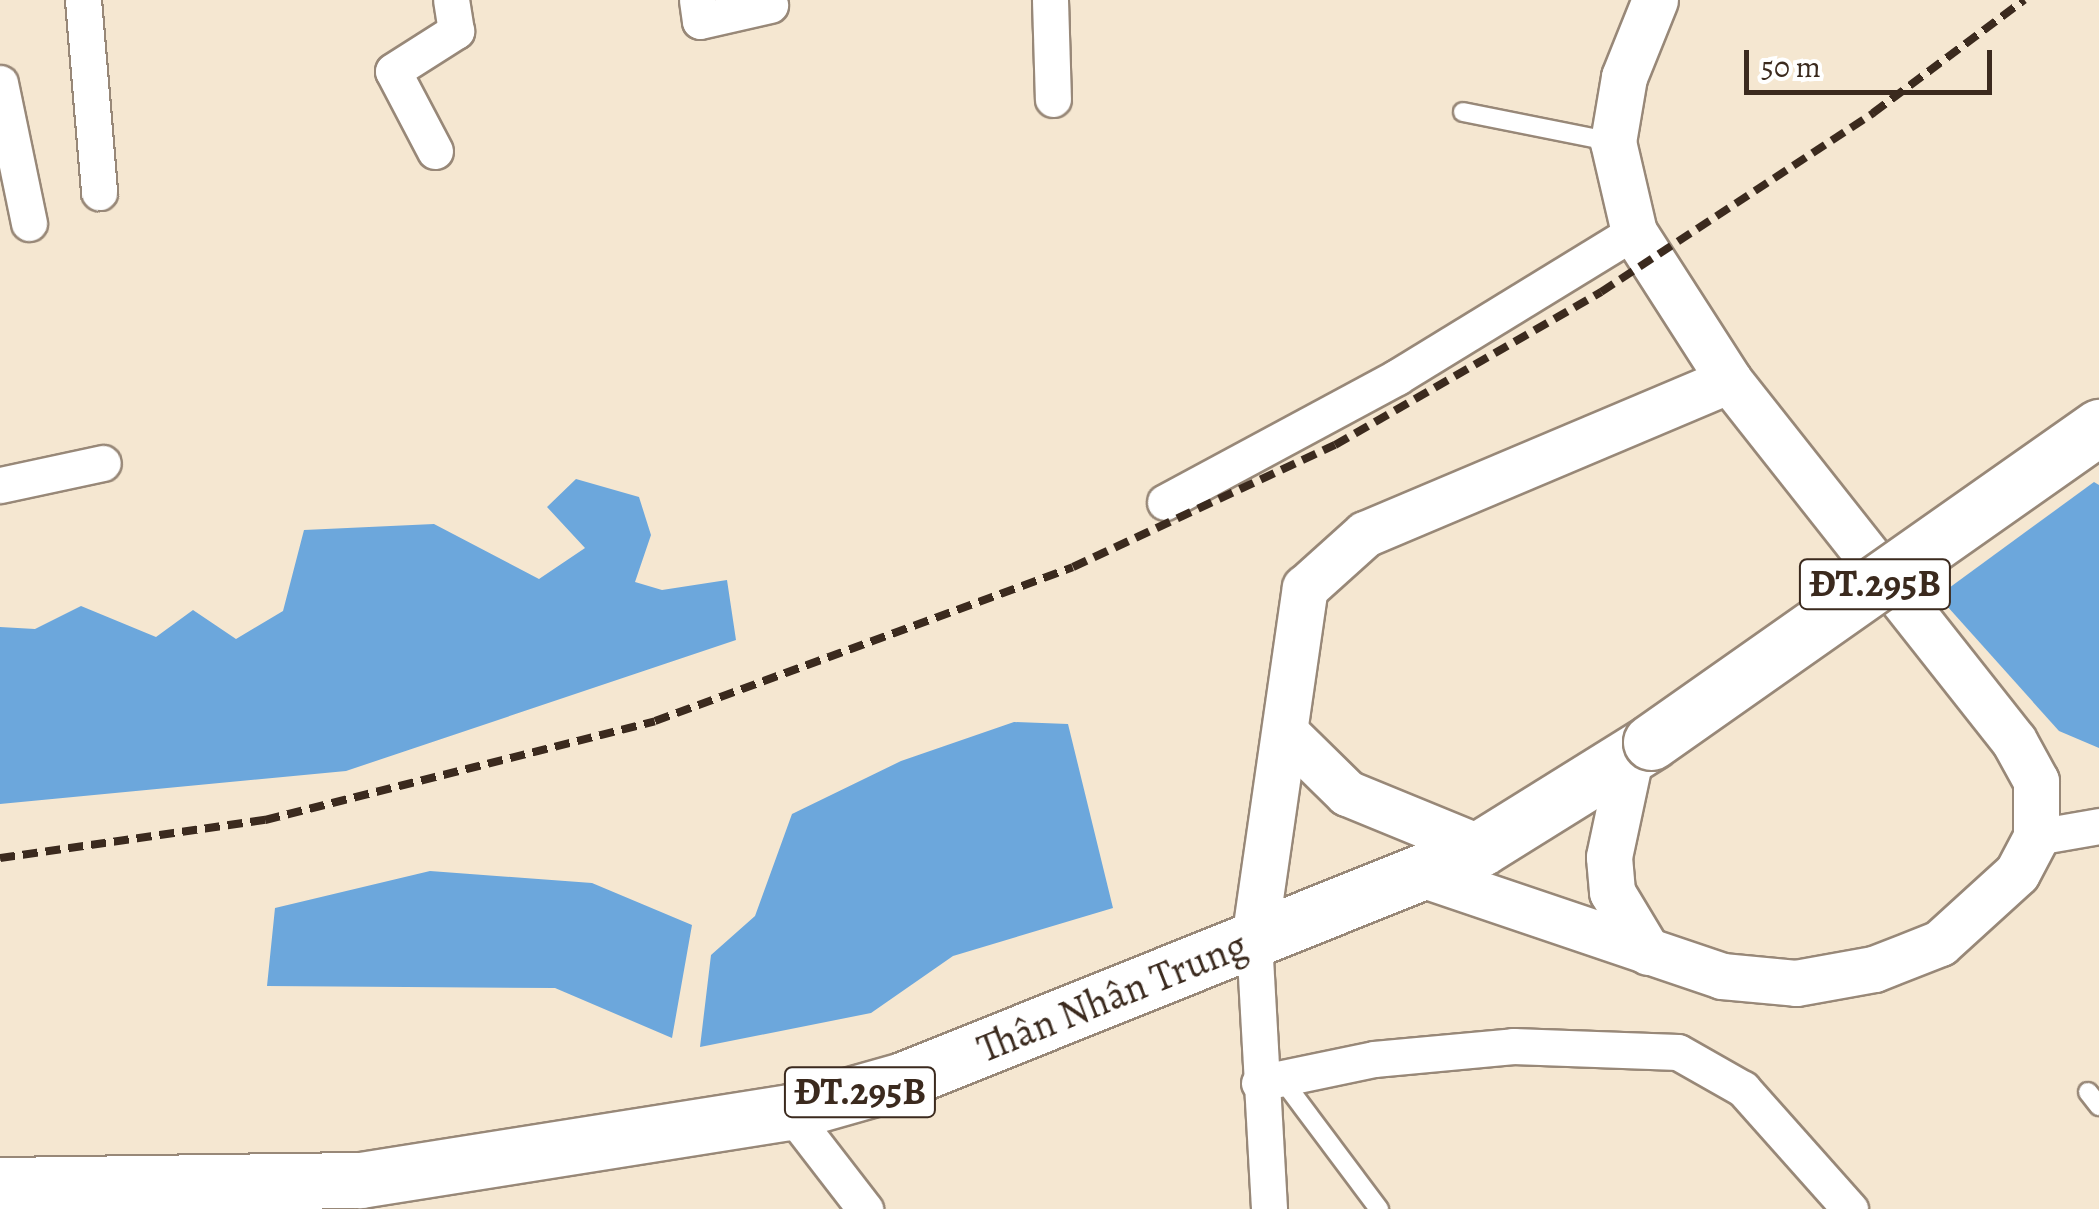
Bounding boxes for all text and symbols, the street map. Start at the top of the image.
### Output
scale bar [1749,30,1996,92]
text: 50 m [1761,47,1821,87]
road number: ĐT.295B [1798,551,1952,617]
street label: Thân Nhân Trung [970,921,1254,1073]
road number: ĐT.295B [782,1059,938,1125]

